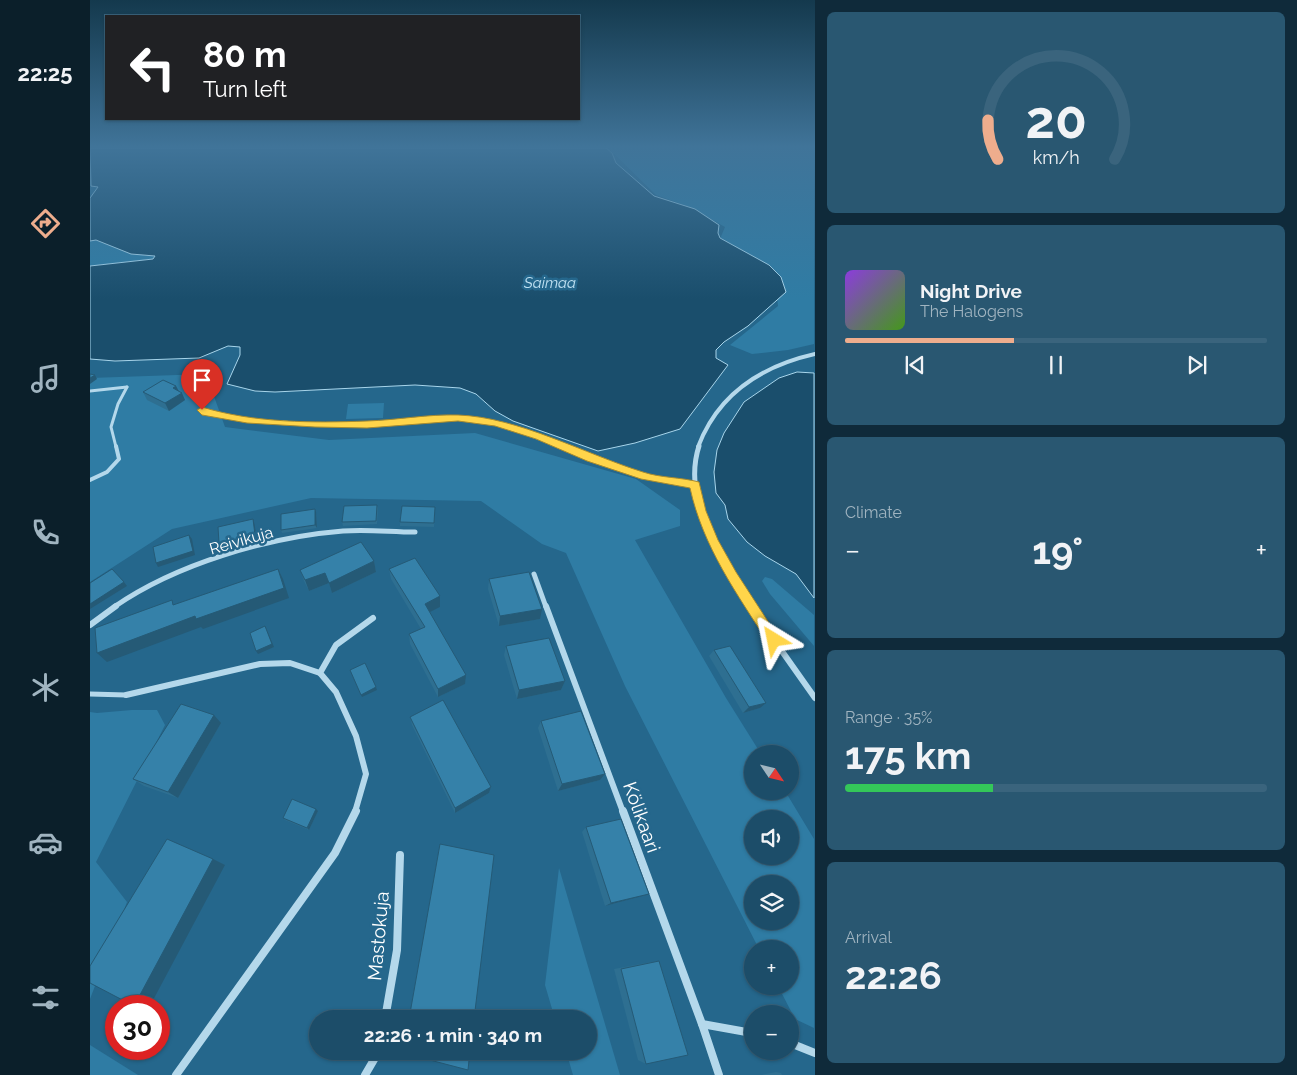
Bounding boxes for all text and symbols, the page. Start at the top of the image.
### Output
text: 80 m [203,34,287,75]
icon: left [120,35,185,100]
text: 22:25 [18,60,72,86]
text: Turn left [203,76,287,102]
text: 20 [1025,89,1087,150]
text: km/h [1032,147,1080,168]
icon: directions [28,206,63,241]
water label: Saimaa [523,274,576,292]
text: Night Drive [920,280,1022,302]
text: The Halogens [920,302,1023,321]
icon: previous [901,351,929,379]
icon: pause [1042,351,1070,379]
icon: next [1183,351,1211,379]
pin [181,359,223,410]
icon: music [28,361,63,396]
icon: arrive [188,366,216,394]
text: Climate [845,503,902,522]
icon: phone [28,515,63,550]
street label: Reivikuja [207,522,275,559]
text: 19° [1032,528,1083,573]
text: − [845,534,860,567]
text: + [1255,534,1267,567]
position arrow [747,613,799,665]
icon: climate [28,670,63,705]
text: Range · 35% [845,708,933,727]
text: 175 km [845,733,971,778]
north arrow [744,745,799,800]
map controls [744,745,799,1060]
street label: Kölikaari [619,779,665,855]
button: sound [744,810,799,865]
icon: car [28,825,63,860]
button: layers [744,875,799,930]
street label: Mastokuja [363,890,393,982]
text: Arrival [845,928,892,947]
button: + [744,940,799,995]
text: 22:26 [845,953,942,998]
icon: filters [28,980,63,1015]
speed limit sign: 30 [105,995,170,1060]
button: − [744,1005,799,1060]
text: 22:26 · 1 min · 340 m [364,1024,542,1046]

